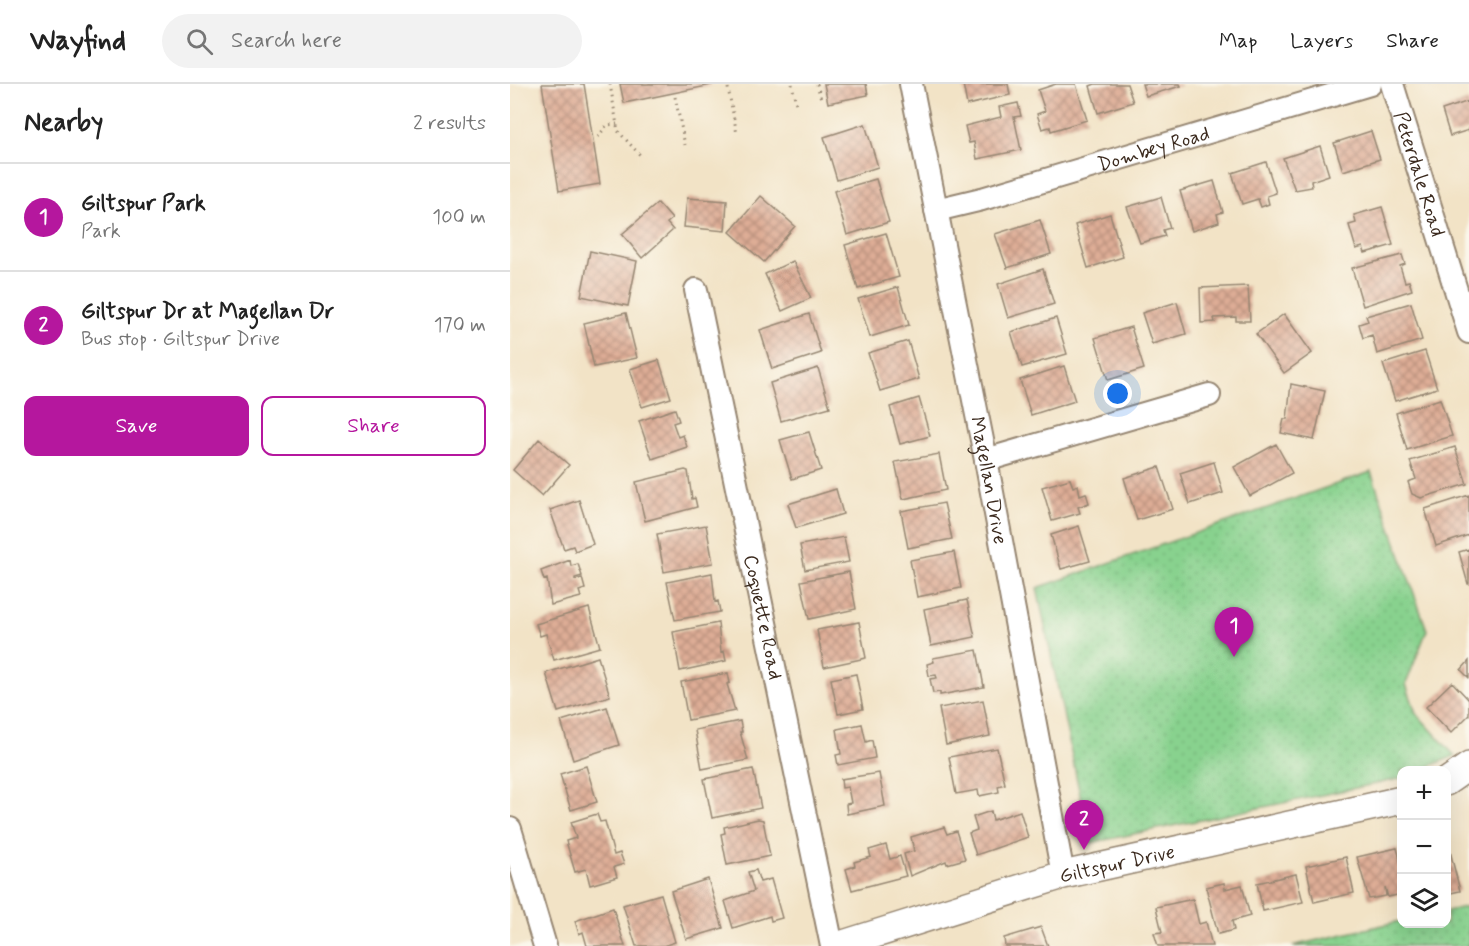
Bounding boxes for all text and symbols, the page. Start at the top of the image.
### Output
search box [162,14,582,68]
text: Wayfind [30,23,126,60]
icon: search [183,25,216,58]
text: Search here [231,27,342,55]
text: Map [1219,27,1257,55]
text: Layers [1290,27,1353,55]
text: Share [1386,27,1439,55]
text: Nearby [24,106,103,140]
street label: Peterdale Road [1386,108,1451,240]
text: 2 results [413,110,486,137]
street label: Dombey Road [1095,120,1213,179]
text: Giltspur Park [81,190,206,218]
text: 1 [39,204,48,231]
text: 100 m [432,204,486,231]
text: Park [81,218,121,245]
text: Giltspur Dr at Magellan Dr [81,298,334,326]
text: 2 [39,312,48,339]
text: 170 m [434,312,486,339]
text: Bus stop · Giltspur Drive [81,326,280,353]
your location [1103,379,1132,408]
button: Save [24,396,249,456]
button: Share [261,396,486,456]
street label: Magellan Drive [963,414,1013,547]
street label: Coquette Road [736,552,788,682]
pin: 1 [1214,608,1254,657]
map controls [1397,766,1451,928]
button: + [1397,766,1451,820]
pin: 2 [1064,800,1104,850]
button: − [1397,820,1451,874]
street label: Giltspur Drive [1057,839,1177,890]
button: layers [1397,874,1451,928]

